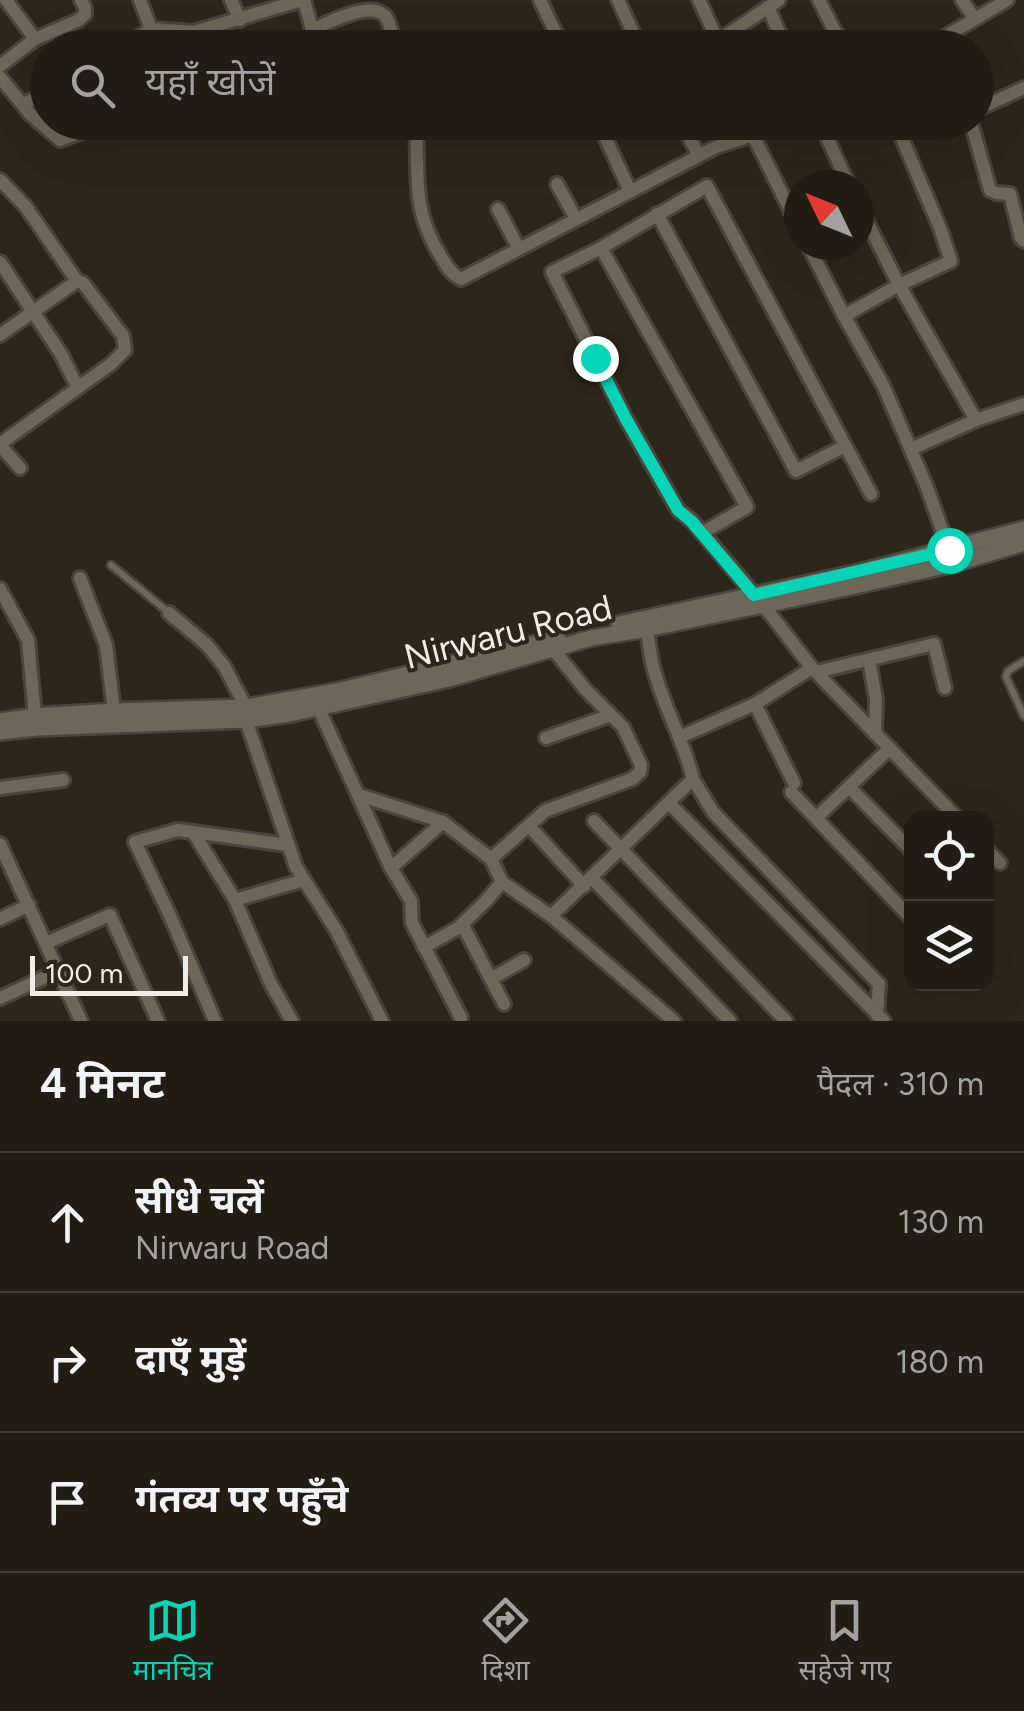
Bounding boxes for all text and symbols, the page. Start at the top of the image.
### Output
search box [30,30,994,140]
icon: search [65,58,120,113]
text: यहाँ खोजें [145,59,276,105]
north arrow [784,170,874,260]
route end [573,336,619,382]
route start [927,528,973,574]
street label: Nirwaru Road [400,586,616,678]
map controls [904,811,994,991]
button: locate [904,811,994,901]
button: layers [904,901,994,991]
scale bar [30,951,188,996]
text: 100 m [45,956,123,990]
text: 4 मिनट [40,1058,165,1109]
text: पैदल · 310 m [817,1065,984,1103]
text: सीधे चलें [135,1177,264,1223]
icon: ahead [40,1195,95,1250]
text: 130 m [898,1203,984,1241]
text: Nirwaru Road [135,1229,329,1267]
icon: right [40,1335,95,1390]
text: दाएँ मुड़ें [135,1336,246,1382]
text: 180 m [895,1343,984,1381]
icon: arrive [40,1475,95,1530]
text: गंतव्य पर पहुँचे [135,1476,348,1522]
tab: मानचित्र [133,1593,213,1691]
tab: दिशा [478,1593,533,1691]
tab: सहेजे गए [799,1593,891,1691]

